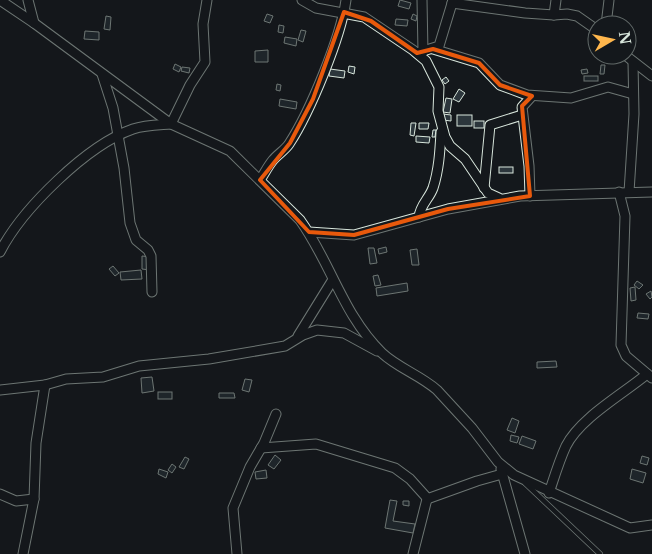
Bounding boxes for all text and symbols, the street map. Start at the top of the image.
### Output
north arrow [587,15,637,65]
text: N [615,30,635,46]

